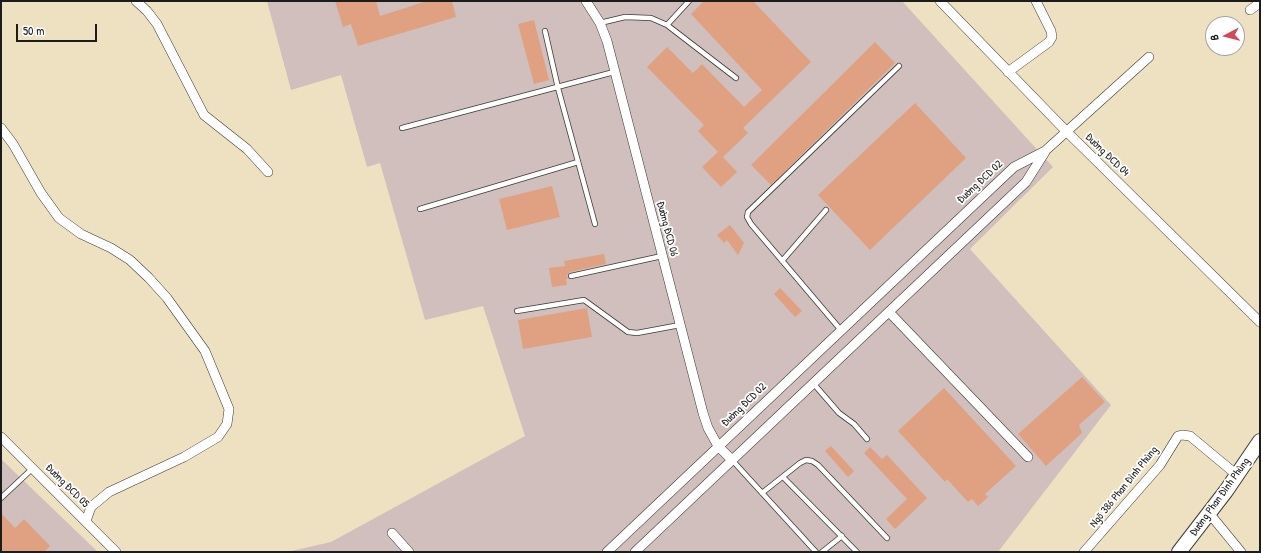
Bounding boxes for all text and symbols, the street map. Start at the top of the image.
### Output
scale bar [18,16,99,42]
north arrow [1205,16,1245,56]
text: 50 m [23,22,44,39]
text: B [1207,34,1221,41]
street label: Đường ĐCD 04 [1082,131,1132,179]
street label: Đường ĐCD 02 [955,158,1005,206]
street label: Đường ĐCD 06 [653,200,681,258]
street label: Đường ĐCD 02 [719,380,769,430]
street label: Ngõ 386 Phan Đình Phùng [1087,444,1161,530]
street label: Đường Phan Đình Phùng [1187,455,1253,539]
street label: Đường ĐCD 05 [42,461,92,511]

